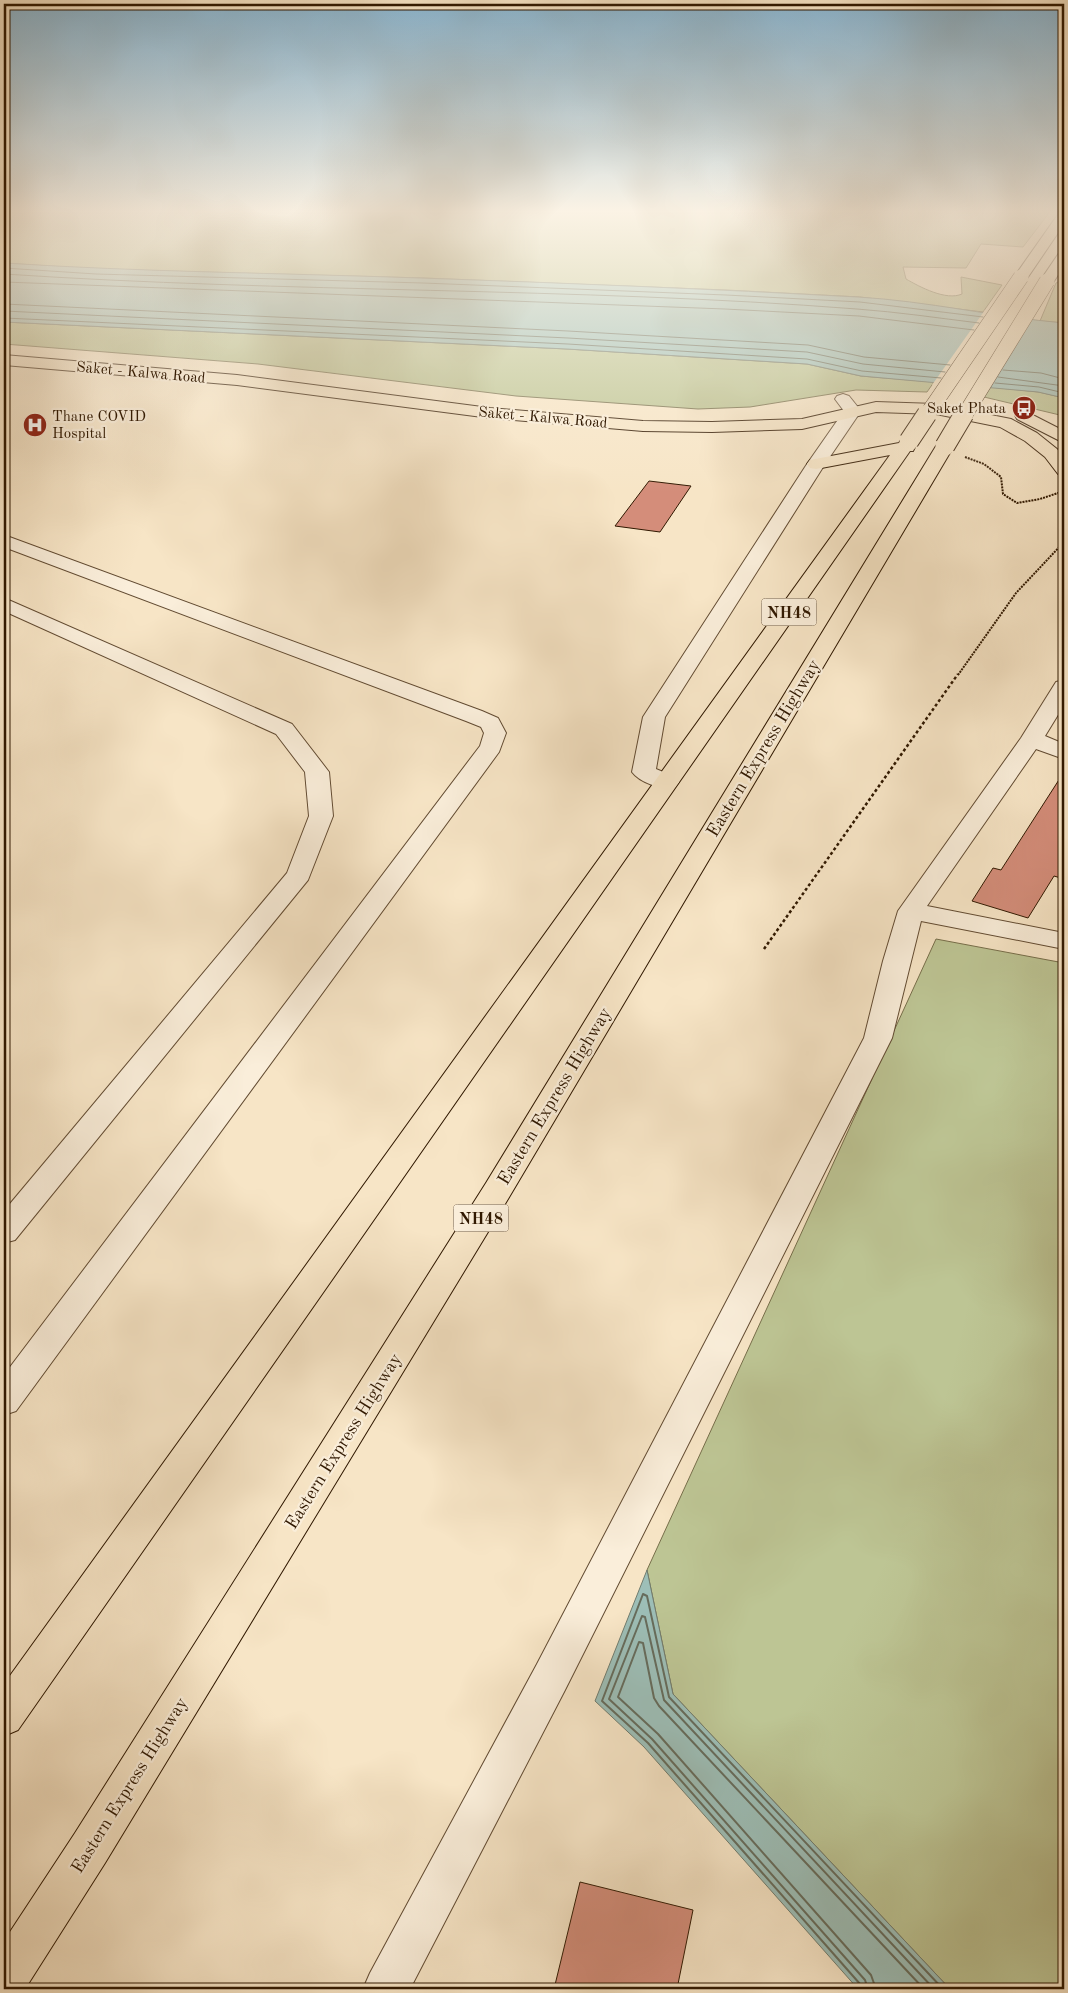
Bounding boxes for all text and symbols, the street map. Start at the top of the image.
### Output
street label: Saket - Kalwa Road [76,360,206,387]
bus stop icon: Saket Phata [1011,395,1037,421]
place label: Saket Phata [927,402,1007,417]
street label: Saket - Kalwa Road [478,405,608,432]
place label: Thane COVID Hospital [52,410,146,442]
hospital icon: Thane COVID Hospital [22,412,48,438]
road number: NH48 [762,598,816,626]
street label: Eastern Express Highway [704,656,824,840]
street label: Eastern Express Highway [495,1004,615,1188]
road number: NH48 [454,1204,508,1232]
street label: Eastern Express Highway [282,1350,406,1533]
street label: Eastern Express Highway [68,1694,192,1877]

